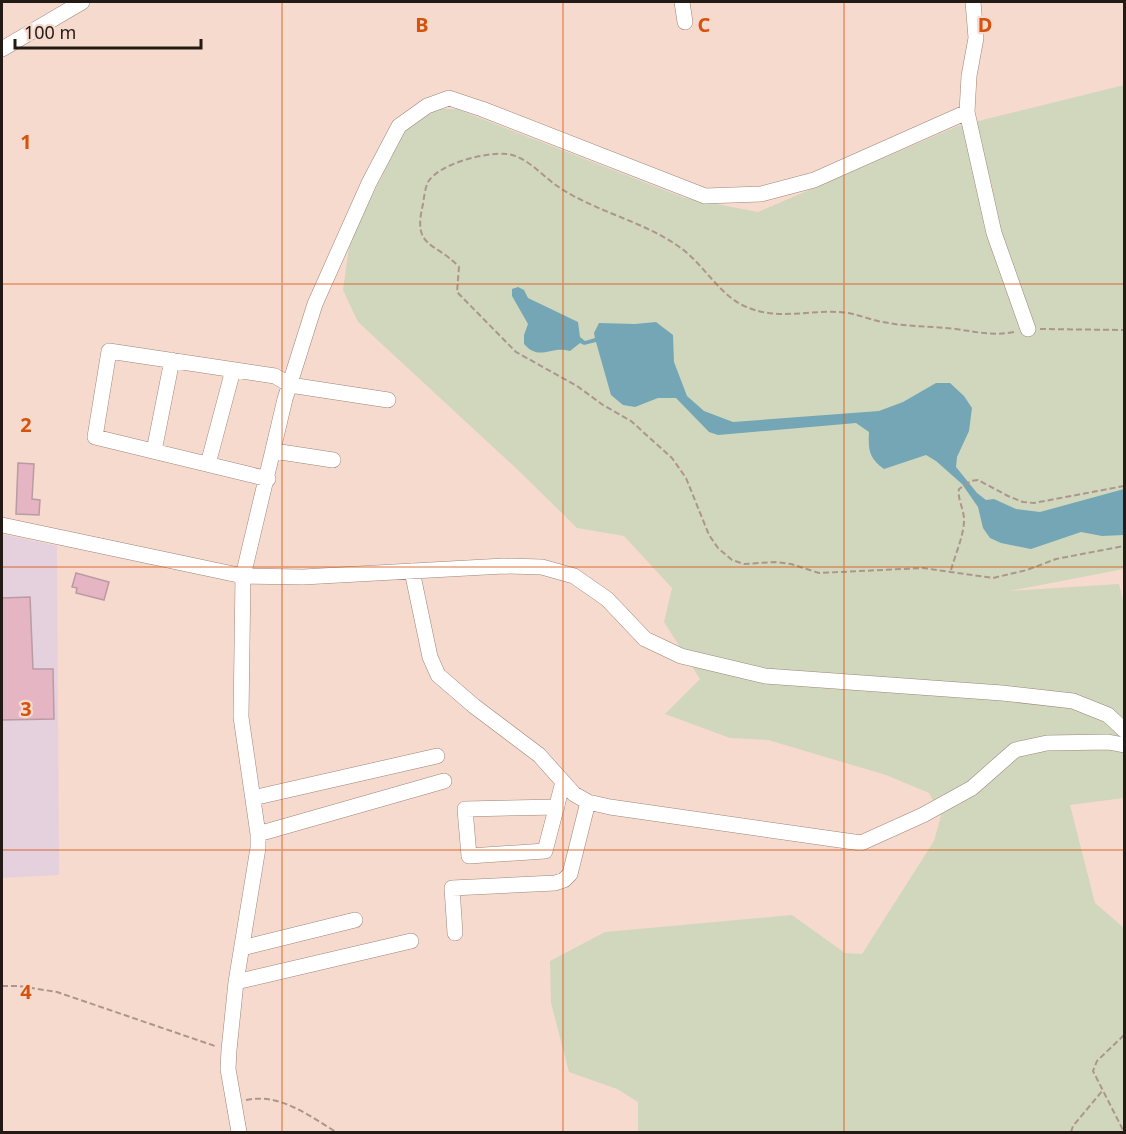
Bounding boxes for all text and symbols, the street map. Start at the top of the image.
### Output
text: B [415,11,429,38]
text: C [698,11,711,38]
text: D [978,11,992,38]
scale bar [15,12,201,50]
text: 100 m [24,20,76,44]
text: 1 [20,128,32,155]
text: 2 [20,411,32,438]
text: 3 [20,695,32,722]
text: 4 [20,978,32,1005]

